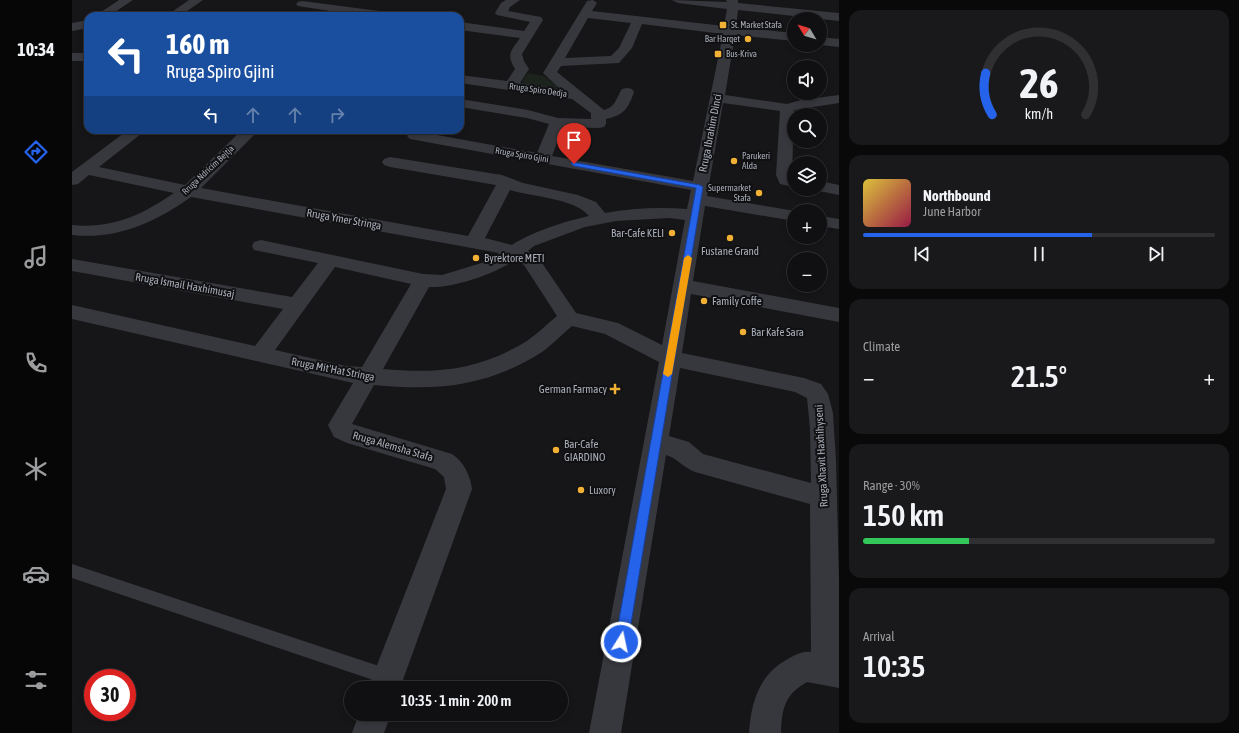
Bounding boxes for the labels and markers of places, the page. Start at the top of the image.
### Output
marker: St. Market Stafa [718,20,728,30]
place label: St. Market Stafa [731,20,782,30]
place label: Bar Harqet [705,34,740,44]
marker: Bar Harqet [743,34,753,44]
marker: Bus-Kriva [713,49,723,59]
place label: Bus-Kriva [726,49,757,59]
pin [557,123,591,164]
place label: Parukeri Alda [742,151,770,171]
marker: Parukeri Alda [729,156,739,166]
place label: Supermarket Stafa [708,183,751,203]
marker: Supermarket Stafa [754,188,764,198]
place label: Bar-Cafe KELI [611,227,664,239]
marker: Bar-Cafe KELI [667,228,677,238]
marker: Fustane Grand [725,233,735,243]
place label: Fustane Grand [701,245,759,257]
place label: Byrektore METI [484,252,545,264]
marker: Byrektore METI [471,253,481,263]
place label: Family Coffe [712,295,762,307]
marker: Family Coffe [699,296,709,306]
place label: Bar Kafe Sara [751,326,804,338]
marker: Bar Kafe Sara [738,327,748,337]
place label: German Farmacy [539,383,607,395]
marker: German Farmacy [610,384,620,394]
place label: Bar-Cafe GIARDINO [564,438,605,463]
marker: Bar-Cafe GIARDINO [551,445,561,455]
place label: Luxory [589,484,616,496]
marker: Luxory [576,485,586,495]

